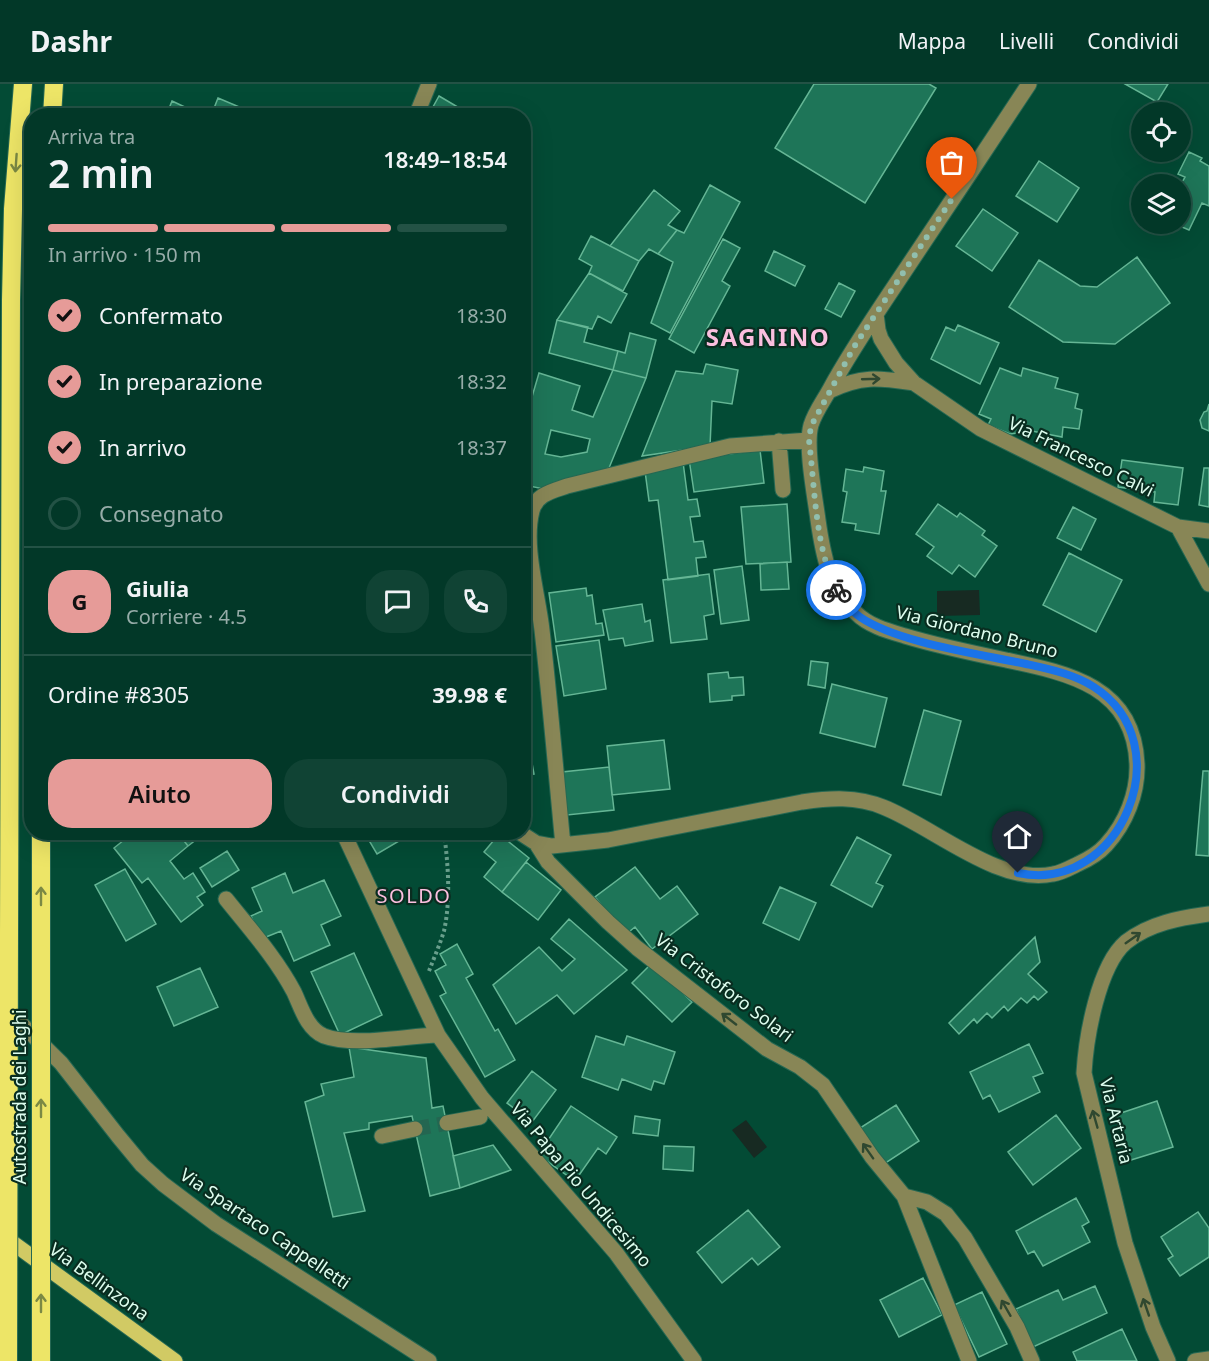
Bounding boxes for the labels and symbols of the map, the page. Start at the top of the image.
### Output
pin [926,137,977,199]
one-way arrow [11,153,22,173]
district label: SAGNINO [706,320,830,353]
one-way arrow [860,373,880,385]
street label: Via Francesco Calvi [1005,410,1158,502]
courier [806,560,866,620]
street label: Via Giordano Bruno [894,599,1061,663]
pin [992,811,1043,873]
district label: SOLDO [377,882,451,909]
one-way arrow [35,886,47,906]
street label: Via Cristoforo Solari [651,927,799,1047]
one-way arrow [1124,932,1141,944]
street label: Autostrada dei Laghi [7,1009,31,1185]
one-way arrow [721,1012,737,1025]
street label: Via Artaria [1095,1075,1139,1166]
street label: Via Papa Pio Undicesimo [506,1097,658,1272]
one-way arrow [35,1098,47,1118]
one-way arrow [1089,1110,1100,1129]
one-way arrow [862,1143,874,1159]
street label: Via Spartaco Cappelletti [176,1162,355,1294]
street label: Via Bellinzona [45,1237,154,1325]
one-way arrow [35,1293,47,1313]
one-way arrow [1140,1298,1151,1317]
one-way arrow [1000,1300,1012,1317]

